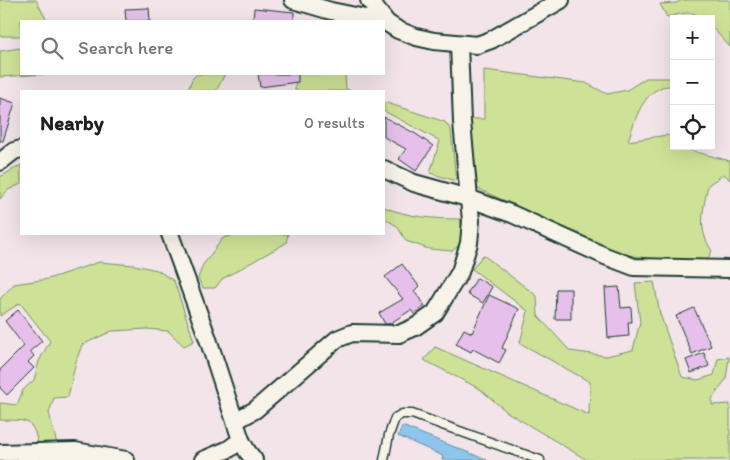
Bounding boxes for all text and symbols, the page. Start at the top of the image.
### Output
map controls [670,15,715,150]
button: + [670,15,715,60]
search box [20,20,385,75]
icon: search [38,34,66,62]
text: Search here [78,36,173,59]
button: − [670,60,715,105]
button: locate [670,105,715,150]
text: Nearby [40,110,104,135]
text: 0 results [304,113,365,132]

